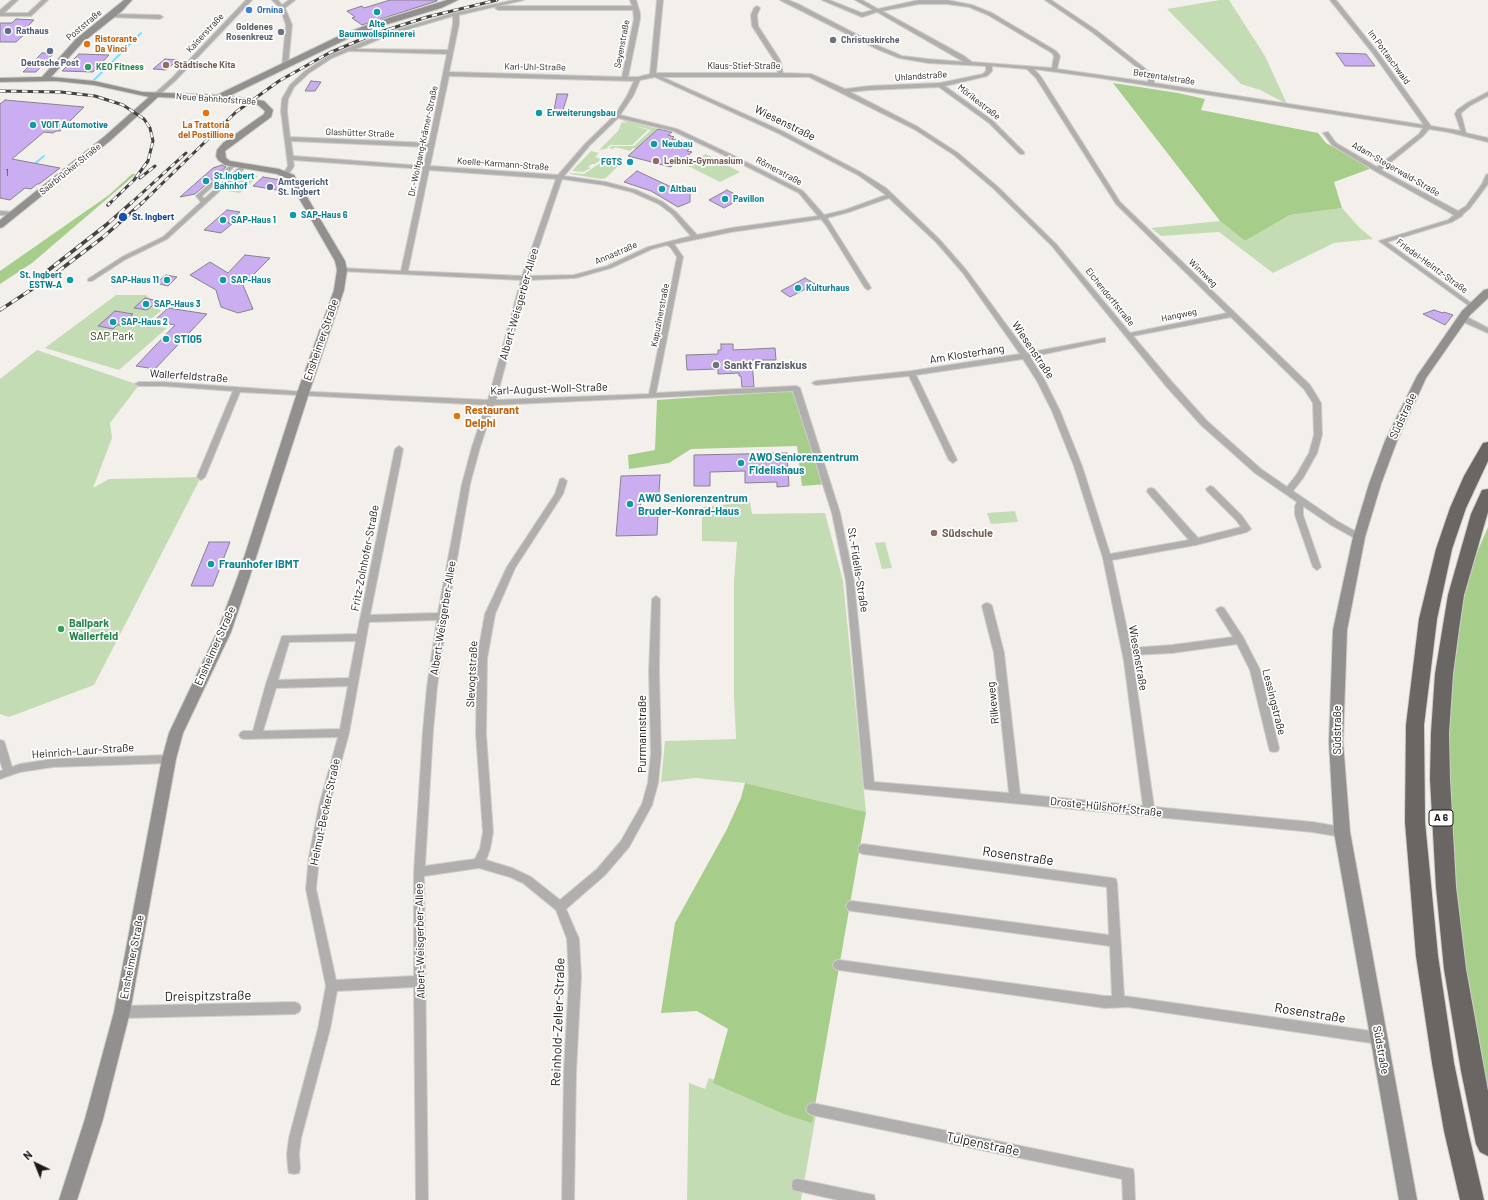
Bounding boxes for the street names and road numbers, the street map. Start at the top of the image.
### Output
street label: Poststraße [64,7,104,43]
street label: Kaiserstraße [184,11,226,55]
street label: Seyenstraße [612,19,632,69]
street label: Im Pottaschwald [1366,28,1412,86]
street label: Karl-Uhl-Straße [504,61,566,73]
street label: Klaus-Stief-Straße [708,61,780,71]
street label: Betzentalstraße [1132,67,1196,87]
street label: Uhlandstraße [895,69,947,83]
street label: Mörikestraße [956,82,1002,122]
street label: Dr.-Wolfgang-Krämer-Straße [406,85,440,197]
street label: Neue Bahnhofstraße [176,91,256,107]
street label: Wiesenstraße [752,103,818,143]
street label: Glashütter Straße [325,126,395,140]
street label: Adam-Stegerwald-Straße [1350,139,1442,199]
street label: Saarbrücker Straße [37,141,103,197]
street label: Römerstraße [754,154,804,188]
street label: Koelle-Karmann-Straße [457,155,549,173]
street label: Friedel-Heintz-Straße [1394,236,1470,296]
street label: Annastraße [593,239,639,267]
street label: Albert-Weisgerber-Allee [497,247,541,361]
street label: Winnweg [1186,257,1220,289]
street label: Eichendorffstraße [1083,266,1137,328]
street label: Kapuzinerstraße [649,282,671,348]
street label: Ensheimer Straße [301,297,341,383]
street label: Hangweg [1160,306,1198,324]
street label: Wiesenstraße [1009,319,1057,381]
street label: Am Klosterhang [929,342,1005,366]
street label: Wallerfeldstraße [149,367,229,385]
street label: Karl-August-Woll-Straße [490,380,608,398]
street label: Südstraße [1387,391,1419,441]
street label: Fritz-Zolnhofer-Straße [348,504,382,612]
street label: St.-Fidelis-Straße [845,527,871,613]
street label: Albert-Weisgerber-Allee [427,560,459,676]
street label: Ensheimer Straße [192,604,238,688]
street label: Wiesenstraße [1126,624,1150,692]
street label: Slevogtstraße [464,640,480,708]
street label: Lessingstraße [1259,667,1289,737]
street label: Rilkeweg [984,681,1002,725]
street label: Purrmannstraße [635,695,649,773]
street label: Südstraße [1330,705,1344,755]
street label: Heinrich-Laur-Straße [31,741,135,761]
street label: Helmut-Becker-Straße [307,757,343,867]
street label: Droste-Hülshoff-Straße [1049,795,1163,819]
road number: A 6 [1429,810,1453,826]
street label: Rosenstraße [981,843,1055,869]
street label: Albert-Weisgerber-Allee [412,883,428,999]
street label: Ensheimer Straße [117,914,147,1000]
street label: Reinhold-Zeller-Straße [548,957,568,1087]
street label: Dreispitzstraße [165,987,251,1005]
street label: Rosenstraße [1273,1000,1347,1026]
street label: Südstraße [1370,1025,1392,1075]
street label: Tulpenstraße [945,1129,1021,1159]

